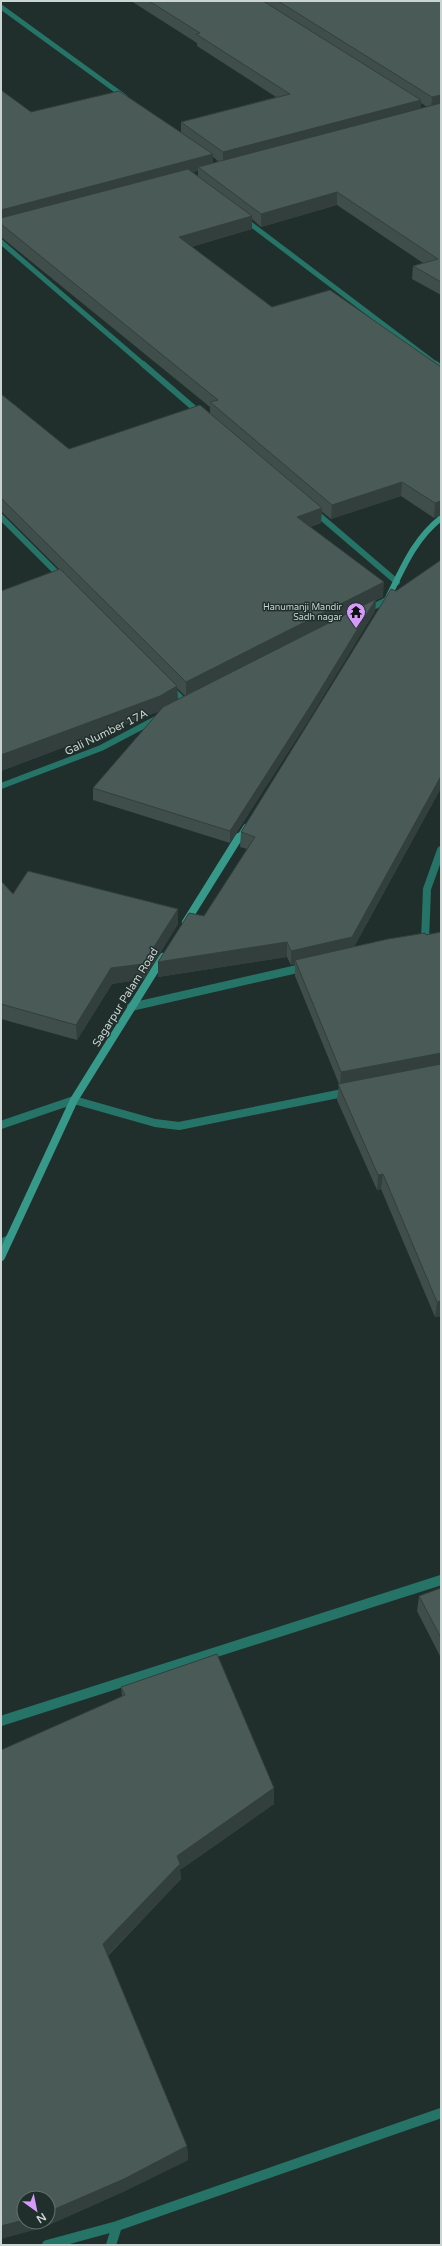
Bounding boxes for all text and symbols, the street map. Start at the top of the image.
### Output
temple icon: Hanumanji Mandir Sadh nagar [345,601,367,629]
place label: Hanumanji Mandir Sadh nagar [263,602,343,623]
street label: Gali Number 17A [63,707,150,758]
street label: Sagarpur Palam Road [90,946,161,1049]
north arrow [16,2190,56,2230]
text: N [34,2210,48,2226]

